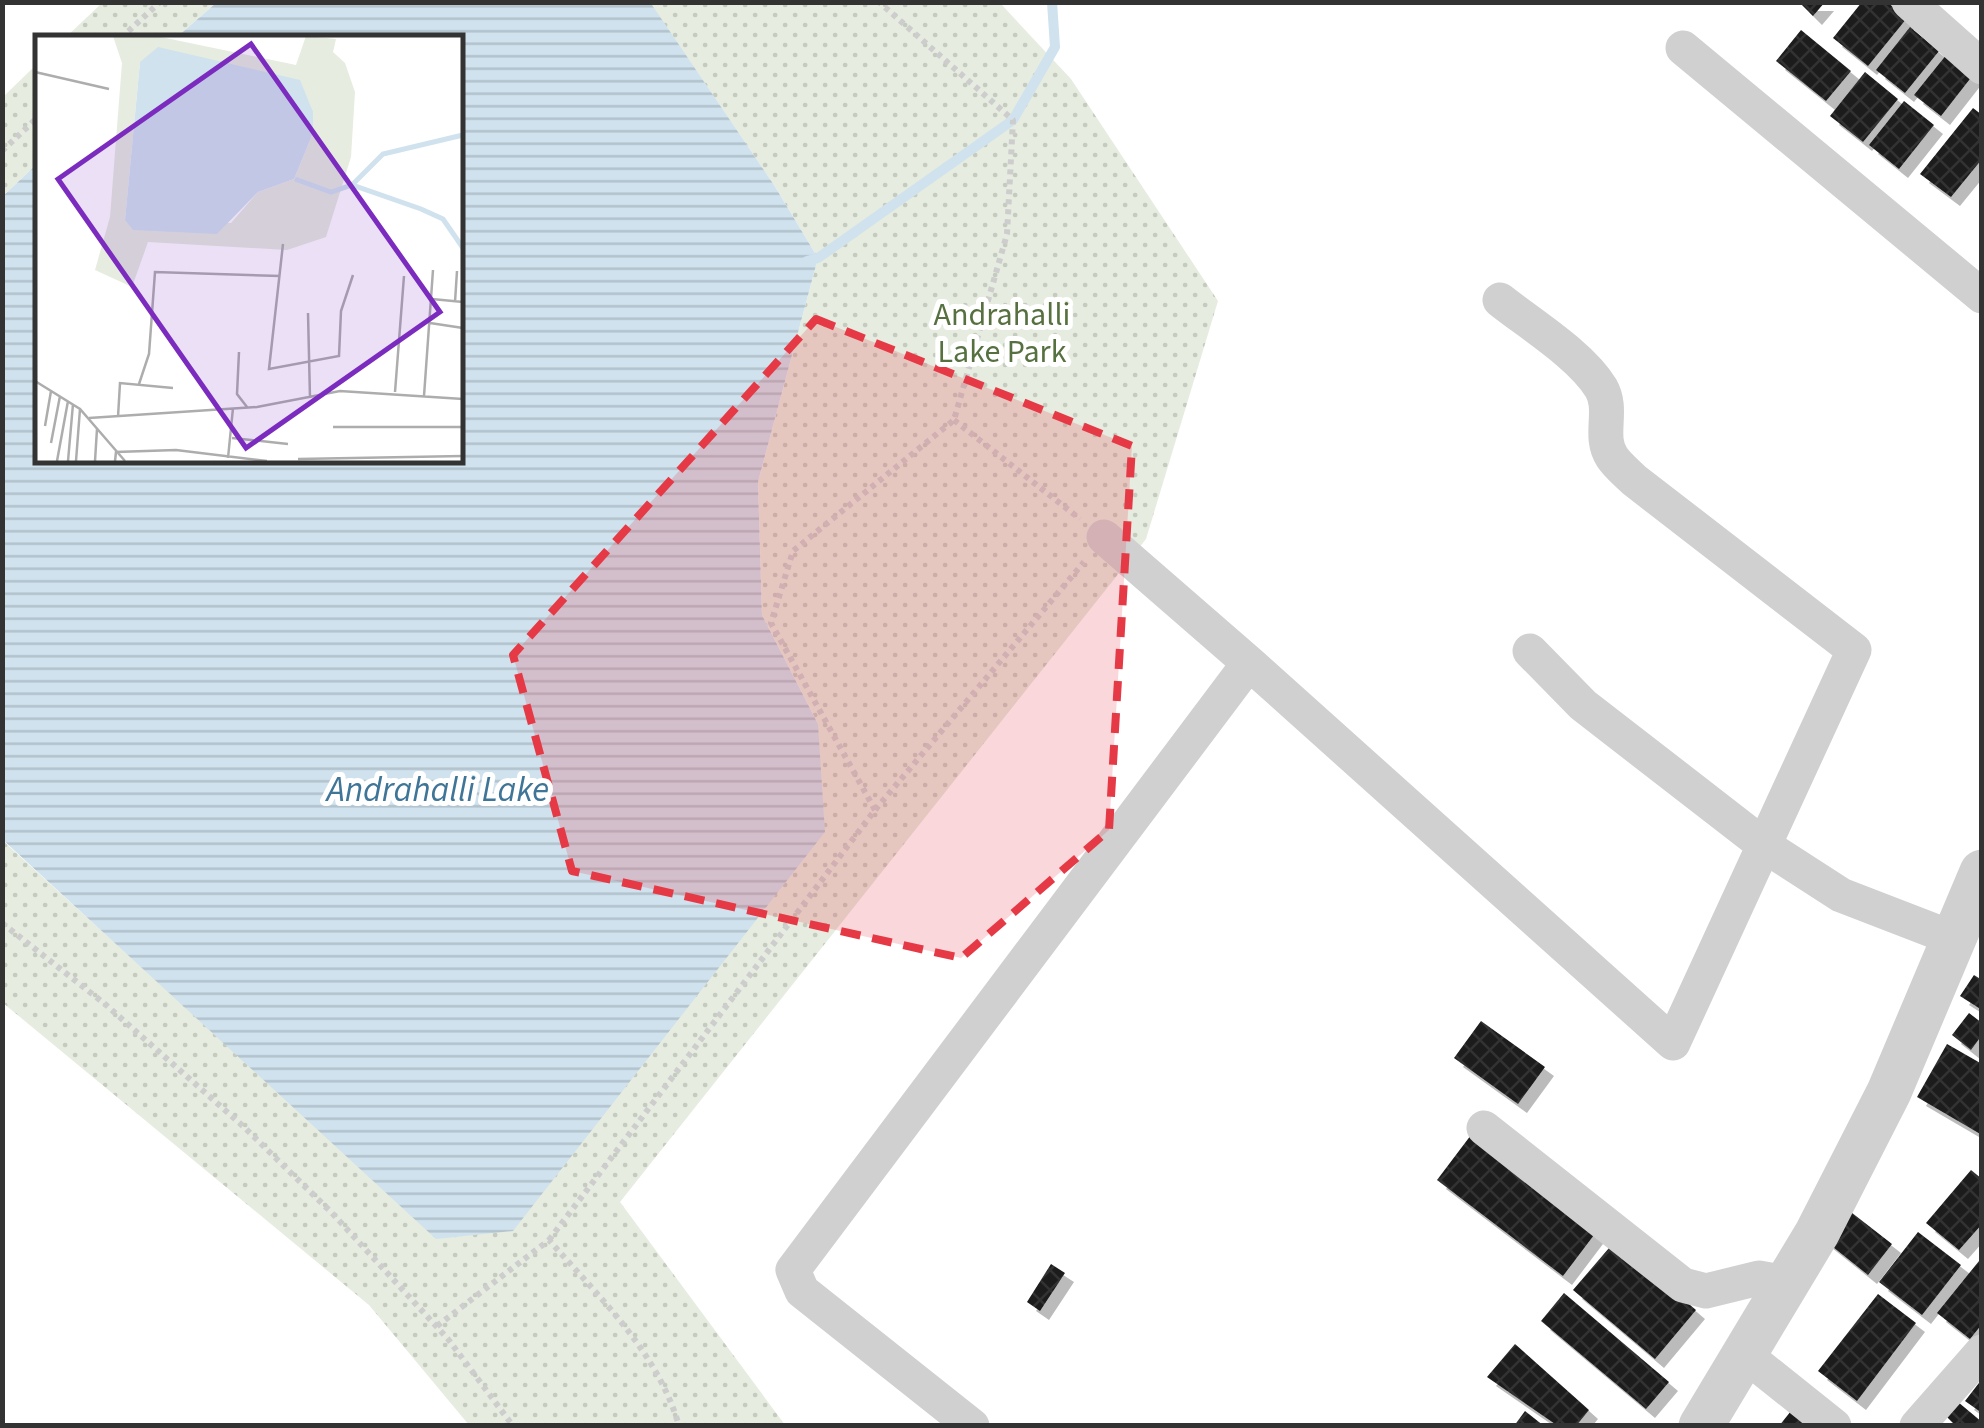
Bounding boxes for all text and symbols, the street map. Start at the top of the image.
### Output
inset map [35,35,462,462]
park label: Andrahalli Lake Park [934,292,1070,375]
water label: Andrahalli Lake [325,765,549,815]

